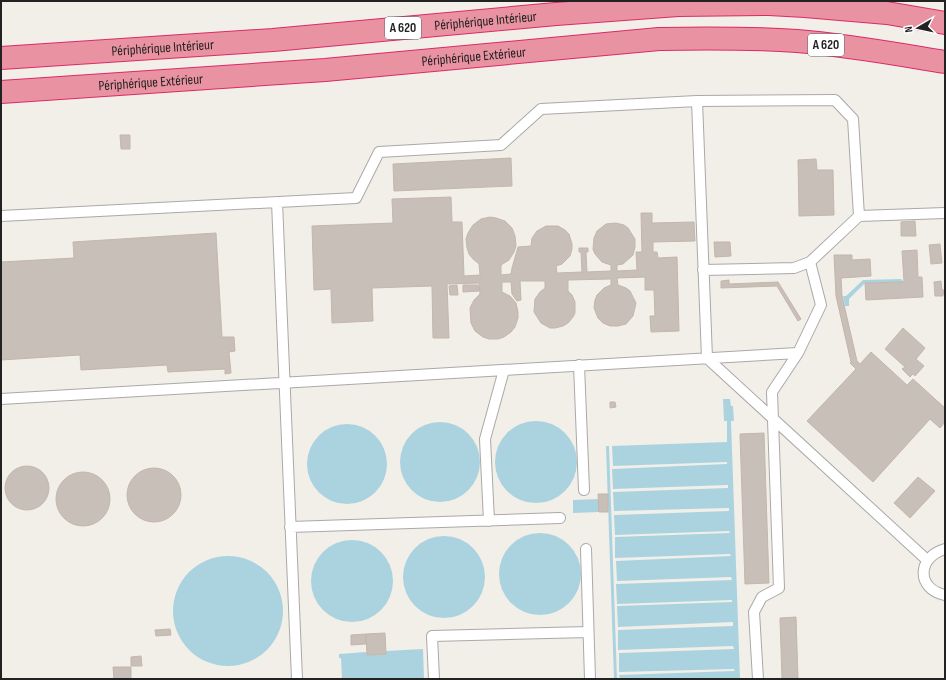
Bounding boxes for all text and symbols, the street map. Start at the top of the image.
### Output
street label: Périphérique Intérieur [434,7,537,34]
north arrow [898,8,938,48]
road number: A 620 [385,17,421,39]
text: N [902,25,915,33]
road number: A 620 [808,34,844,56]
street label: Périphérique Intérieur [111,35,214,59]
street label: Périphérique Extérieur [421,43,527,70]
street label: Périphérique Extérieur [98,70,204,94]

